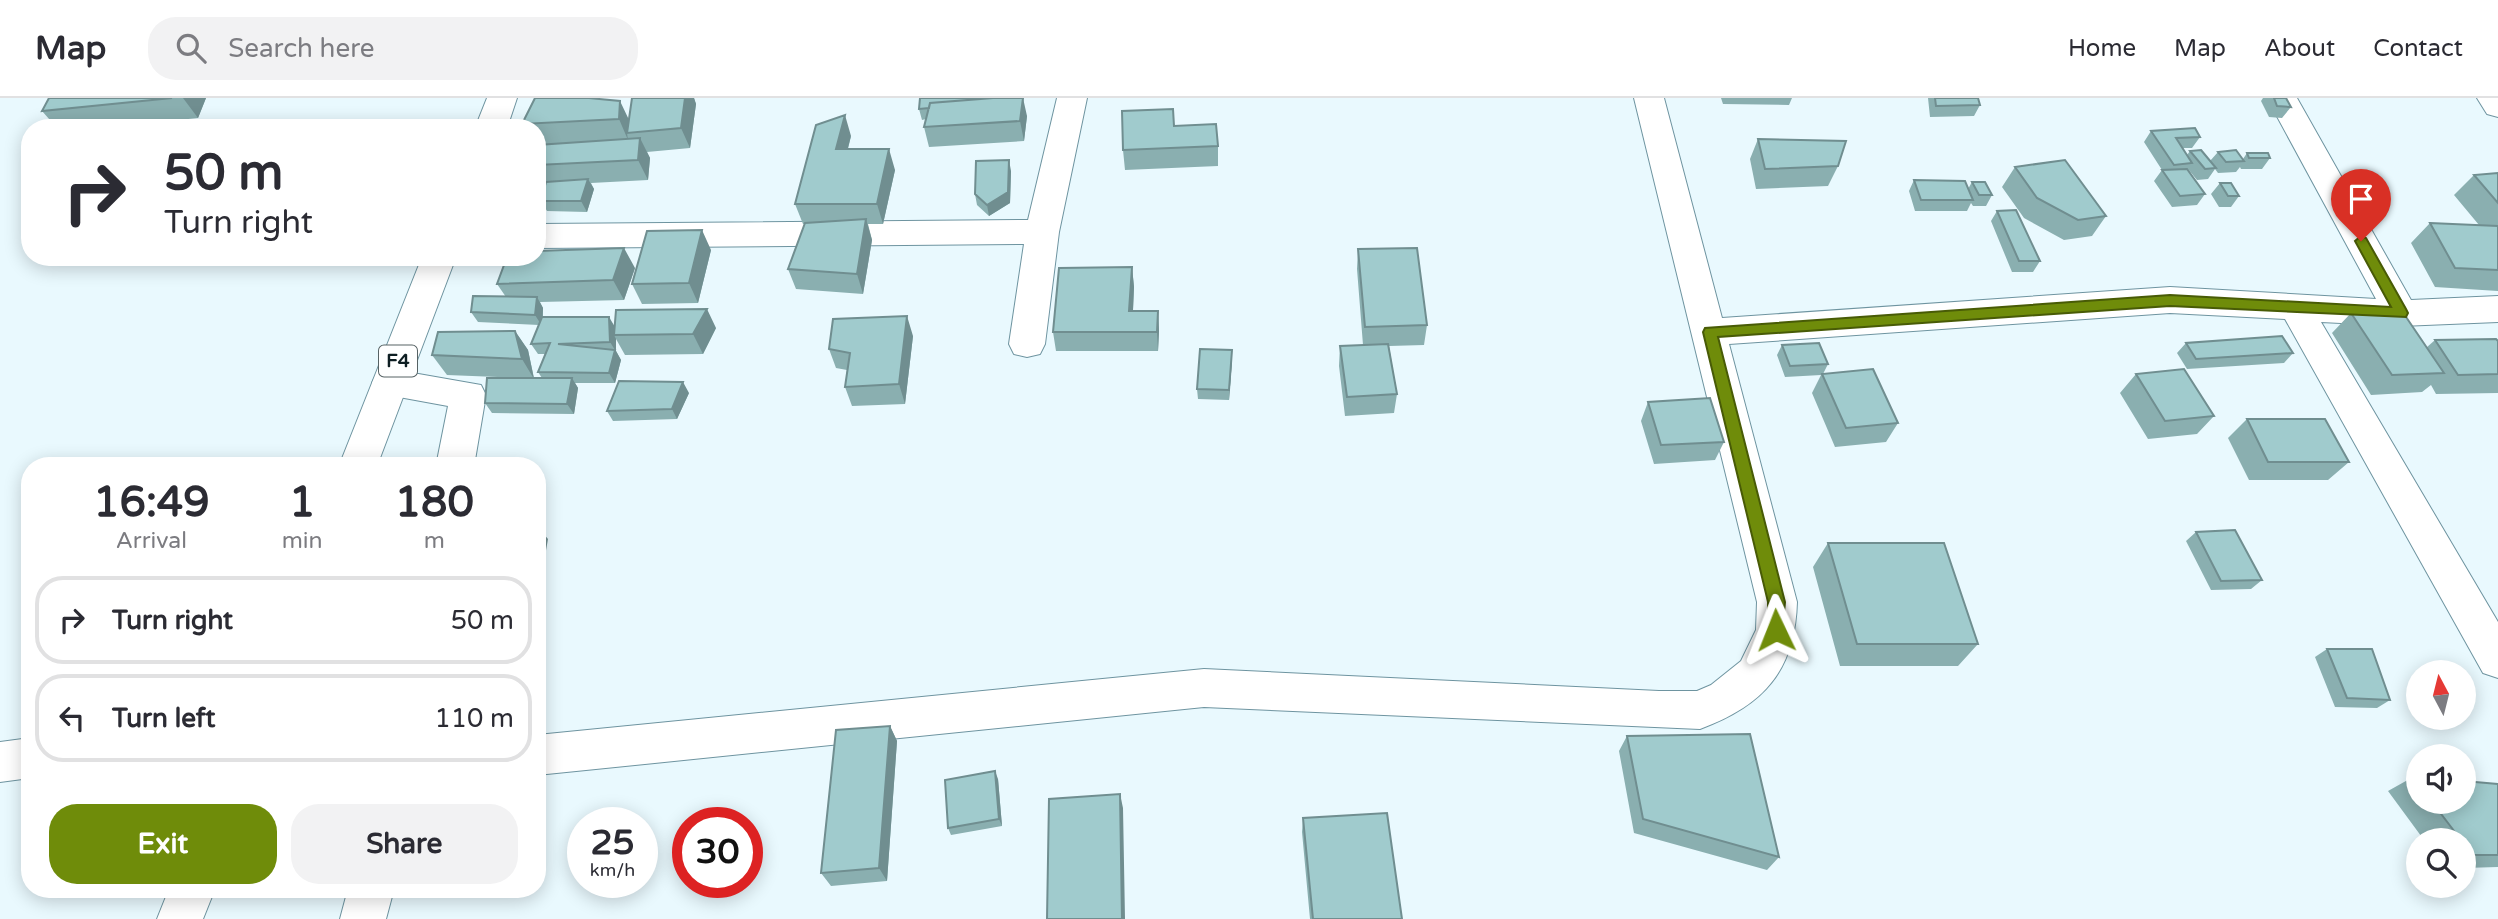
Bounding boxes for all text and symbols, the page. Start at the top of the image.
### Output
search box [148,17,638,80]
text: Map [35,29,106,68]
icon: search [172,29,210,67]
text: Search here [228,33,374,64]
text: Home [2068,34,2136,63]
text: Map [2174,34,2226,63]
text: About [2264,34,2335,63]
text: Contact [2373,34,2463,63]
text: 50 m [164,144,283,203]
icon: right [49,147,140,238]
pin [2331,169,2391,241]
icon: arrive [2342,180,2380,218]
text: Turn right [164,204,313,242]
road number: F4 [379,345,417,376]
text: 16:49 [93,477,210,528]
text: 1 [289,477,315,528]
text: 180 [395,477,474,528]
text: Arrival [116,527,187,555]
text: min [282,527,323,555]
text: m [424,527,445,555]
position arrow [1739,593,1813,667]
icon: right [53,601,91,639]
text: Turn right [112,605,233,636]
text: 50 m [451,605,514,636]
north arrow [2406,660,2476,730]
map controls [2406,660,2476,898]
icon: left [53,699,91,737]
text: Turn left [112,703,215,734]
text: 110 m [434,703,514,734]
button: sound [2406,744,2476,814]
button: Exit [49,804,277,884]
button: Share [291,804,518,884]
speed limit sign: 30 [672,807,763,898]
text: 25 [591,822,634,864]
button: search [2406,828,2476,898]
text: km/h [590,859,635,881]

